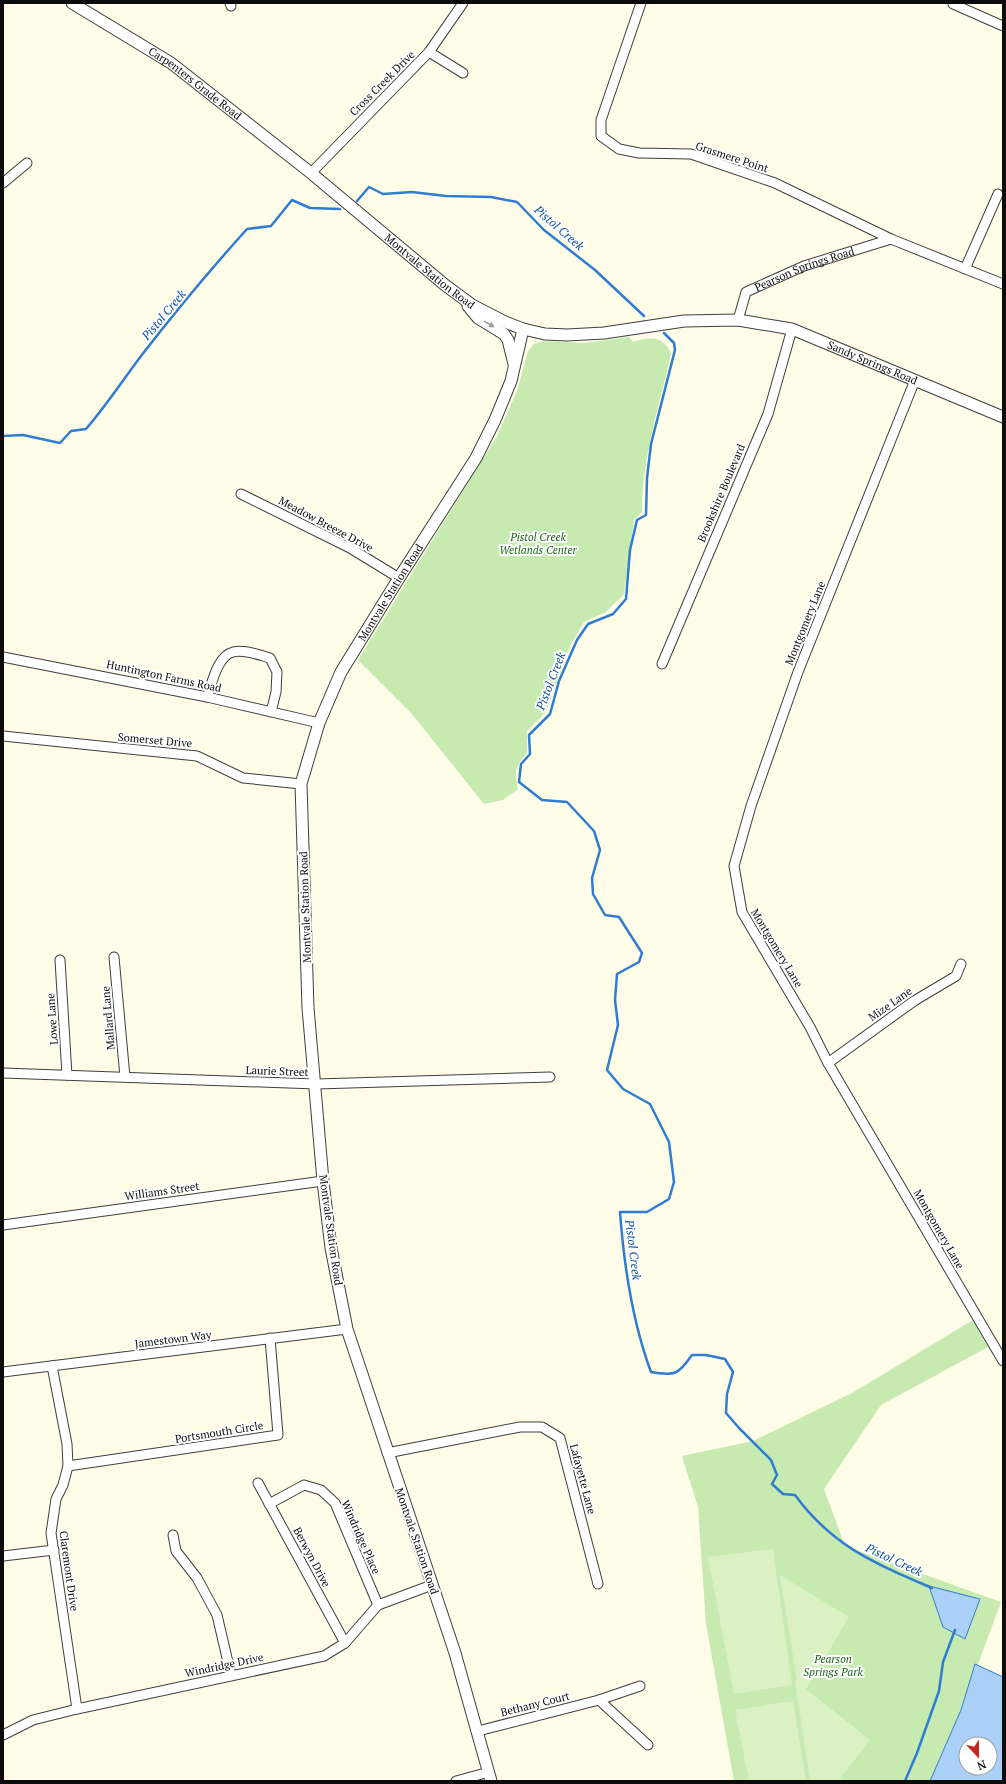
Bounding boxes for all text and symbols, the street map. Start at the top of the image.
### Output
street label: Carpenters Grade Road [146,44,244,123]
street label: Cross Creek Drive [346,47,418,119]
street label: Grasmere Point [694,139,770,175]
water label: Pistol Creek [531,201,587,253]
street label: Montvale Station Road [382,231,478,312]
street label: Pearson Springs Road [752,244,856,294]
water label: Pistol Creek [138,286,189,344]
one-way arrow [483,321,495,328]
street label: Sandy Springs Road [825,338,920,388]
street label: Brookshire Boulevard [694,442,748,544]
street label: Meadow Breeze Drive [276,493,376,555]
park label: Pistol Creek Wetlands Center [499,530,577,557]
street label: Montvale Station Road [355,541,426,644]
street label: Montgomery Lane [782,578,828,667]
water label: Pistol Creek [532,650,568,713]
street label: Huntington Farms Road [105,657,223,695]
street label: Somerset Drive [117,730,193,750]
street label: Montvale Station Road [296,851,314,963]
street label: Montgomery Lane [748,906,806,990]
street label: Mize Lane [866,984,915,1024]
street label: Mallard Lane [98,985,118,1050]
street label: Lowe Lane [43,992,61,1045]
street label: Laurie Street [245,1063,309,1079]
street label: Montvale Station Road [316,1174,346,1286]
street label: Williams Street [124,1179,200,1203]
street label: Montgomery Lane [911,1187,968,1272]
water label: Pistol Creek [622,1218,645,1281]
street label: Jamestown Way [134,1327,213,1351]
street label: Portsmouth Circle [174,1418,265,1446]
street label: Lafayette Lane [567,1442,599,1516]
street label: Montvale Station Road [392,1486,442,1596]
street label: Windridge Place [338,1498,384,1577]
street label: Berwyn Drive [290,1525,334,1590]
street label: Claremont Drive [56,1530,82,1612]
water label: Pistol Creek [863,1540,925,1579]
street label: Windridge Drive [183,1650,265,1680]
park label: Pearson Springs Park [803,1652,863,1679]
street label: Bethany Court [499,1689,571,1719]
north arrow [958,1736,998,1776]
text: N [975,1757,988,1774]

